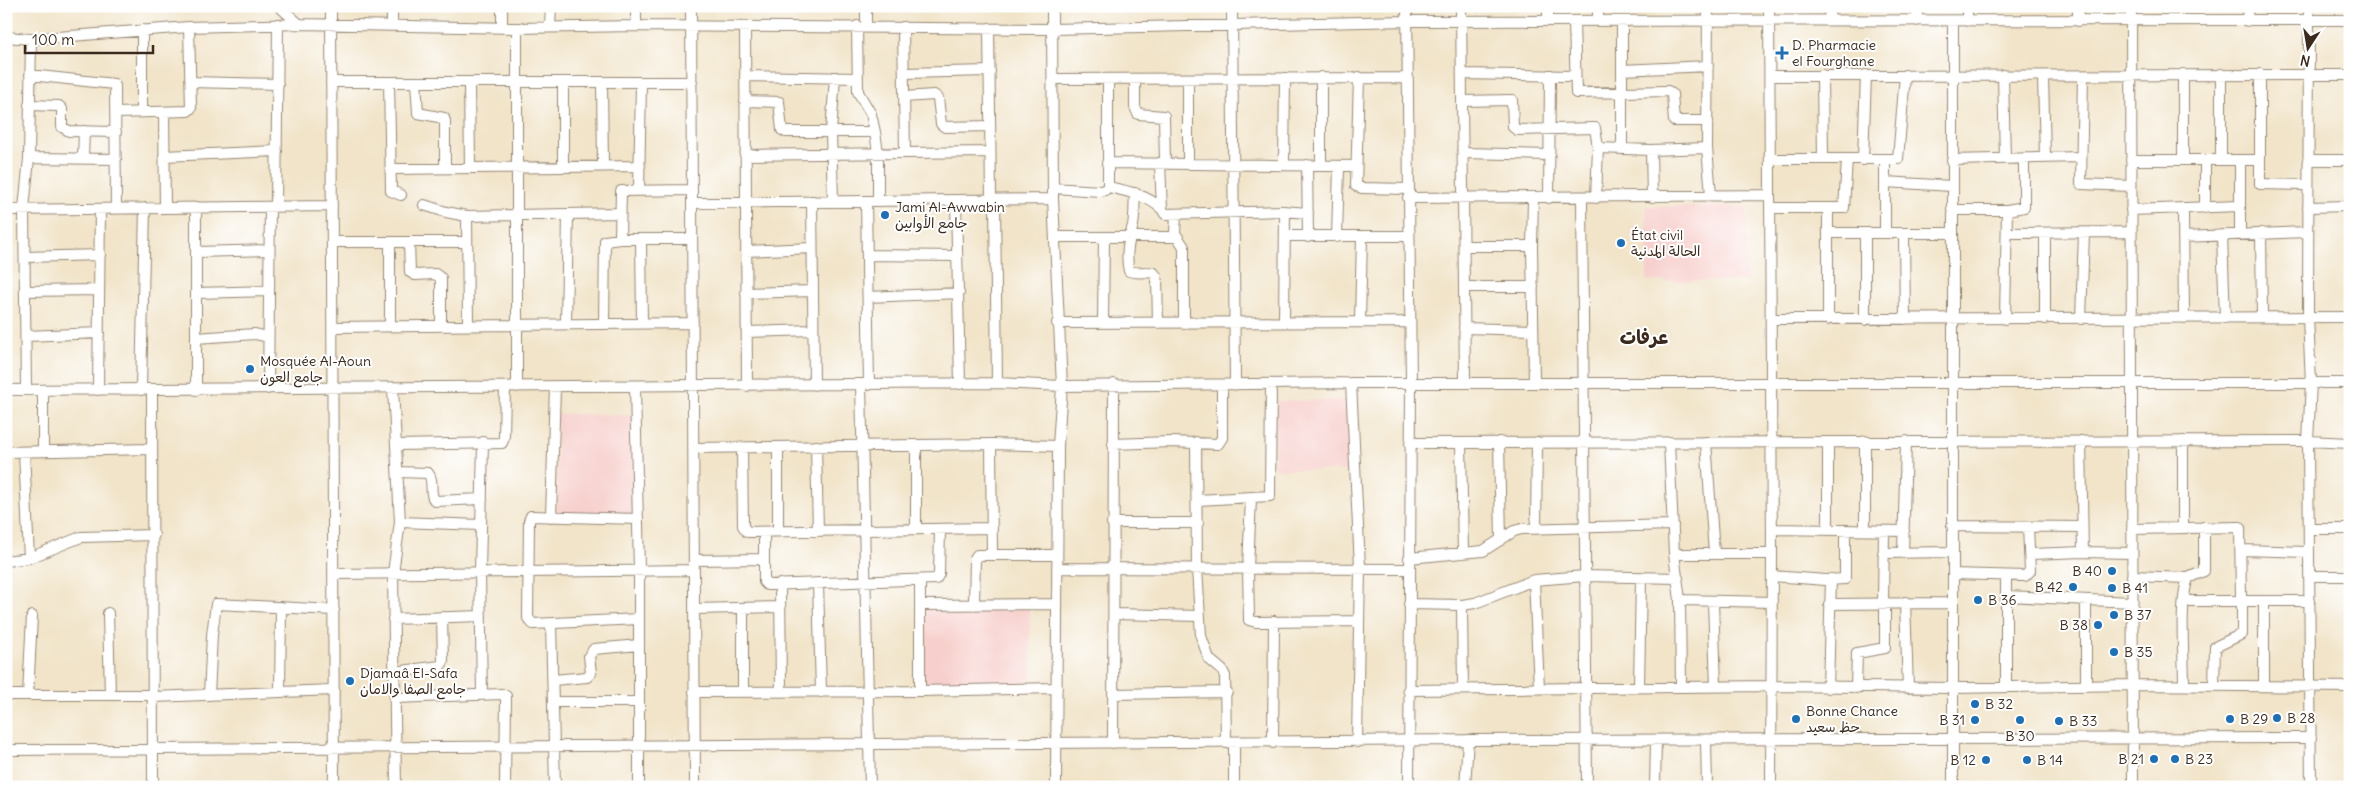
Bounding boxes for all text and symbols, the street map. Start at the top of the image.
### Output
scale bar [25,22,152,54]
north arrow [2284,22,2334,72]
text: 100 m [32,30,74,49]
place label: D. Pharmacie el Fourghane [1792,36,1876,70]
marker: D. Pharmacie el Fourghane [1776,47,1788,59]
text: N [2299,51,2312,71]
place label: Jami Al-Awwabin جامع الأوابين [895,198,1005,234]
marker: Jami Al-Awwabin جامع الأوابين [879,209,891,221]
place label: État civil الحالة المدنية [1631,226,1700,260]
marker: État civil الحالة المدنية [1615,237,1627,249]
district label: عرفات [1620,325,1668,349]
place label: Mosquée Al-Aoun جامع العون [260,352,371,388]
marker: Mosquée Al-Aoun جامع العون [244,363,256,375]
place label: B 40 [2072,562,2102,580]
marker: B 40 [2106,565,2118,577]
place label: B 42 [2035,578,2063,596]
place label: B 41 [2122,579,2148,597]
marker: B 42 [2067,581,2079,593]
marker: B 41 [2106,582,2118,594]
place label: B 36 [1988,591,2017,609]
marker: B 36 [1972,594,1984,606]
place label: B 37 [2124,606,2151,624]
marker: B 37 [2108,609,2120,621]
place label: B 38 [2059,616,2088,634]
marker: B 38 [2092,619,2104,631]
place label: B 35 [2124,643,2153,661]
marker: B 35 [2108,646,2120,658]
place label: Djamaâ El-Safa جامع الصفا والامان [360,664,466,700]
marker: Djamaâ El-Safa جامع الصفا والامان [344,675,356,687]
place label: B 32 [1985,695,2013,713]
marker: B 32 [1969,698,1981,710]
place label: Bonne Chance حظ سعيد [1806,702,1898,736]
place label: B 28 [2287,709,2315,727]
place label: B 29 [2240,710,2268,728]
place label: B 31 [1939,711,1965,729]
place label: B 33 [2069,712,2097,730]
marker: B 28 [2271,712,2283,724]
marker: Bonne Chance حظ سعيد [1790,713,1802,725]
marker: B 29 [2224,713,2236,725]
marker: B 31 [1969,714,1981,726]
marker: B 30 [2014,714,2026,726]
marker: B 33 [2053,715,2065,727]
place label: B 30 [2005,727,2035,745]
place label: B 21 [2118,750,2144,768]
place label: B 23 [2185,750,2213,768]
place label: B 12 [1950,751,1976,769]
place label: B 14 [2037,751,2063,769]
marker: B 21 [2148,753,2160,765]
marker: B 23 [2169,753,2181,765]
marker: B 12 [1980,754,1992,766]
marker: B 14 [2021,754,2033,766]

